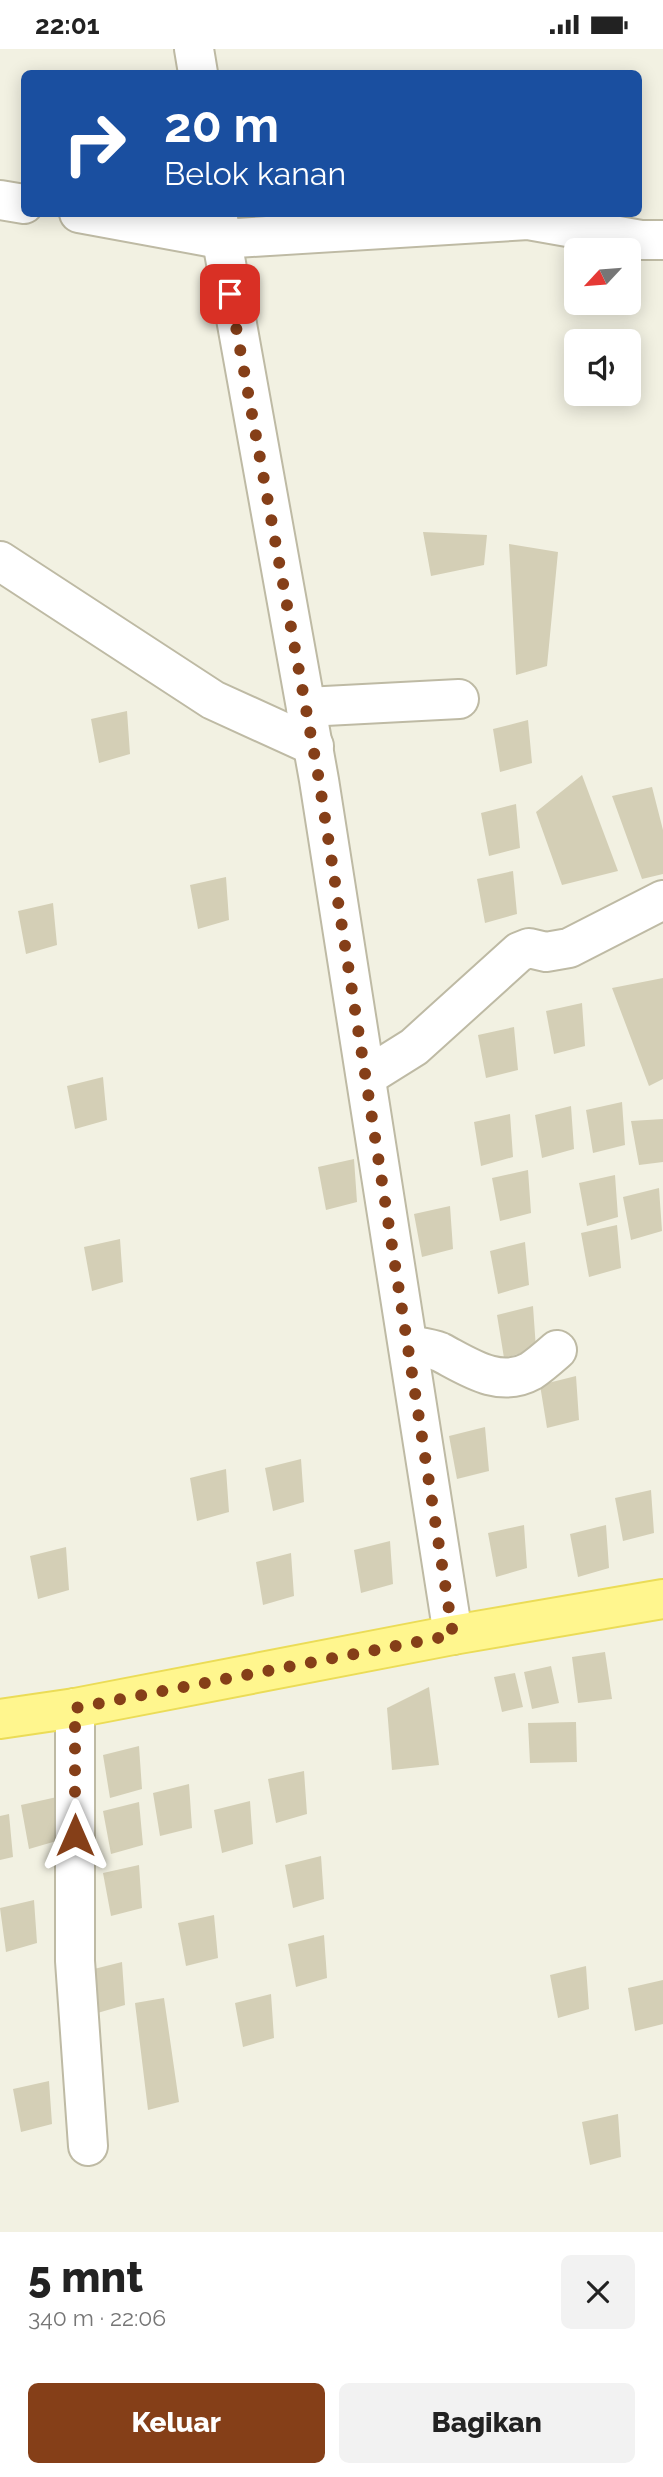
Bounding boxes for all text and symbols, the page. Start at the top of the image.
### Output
text: 22:01 [35,10,100,40]
text: 20 m [164,96,279,153]
icon: right [49,98,140,189]
text: Belok kanan [164,155,346,192]
north arrow [564,238,640,315]
map controls [564,238,641,406]
pin [200,264,260,324]
icon: arrive [211,275,249,313]
button: sound [564,329,641,406]
position arrow [38,1798,112,1872]
text: 5 mnt [28,2253,143,2302]
button: close [561,2255,635,2329]
text: 340 m · 22:06 [28,2304,166,2331]
button: Keluar [28,2383,325,2463]
button: Bagikan [339,2383,635,2463]

